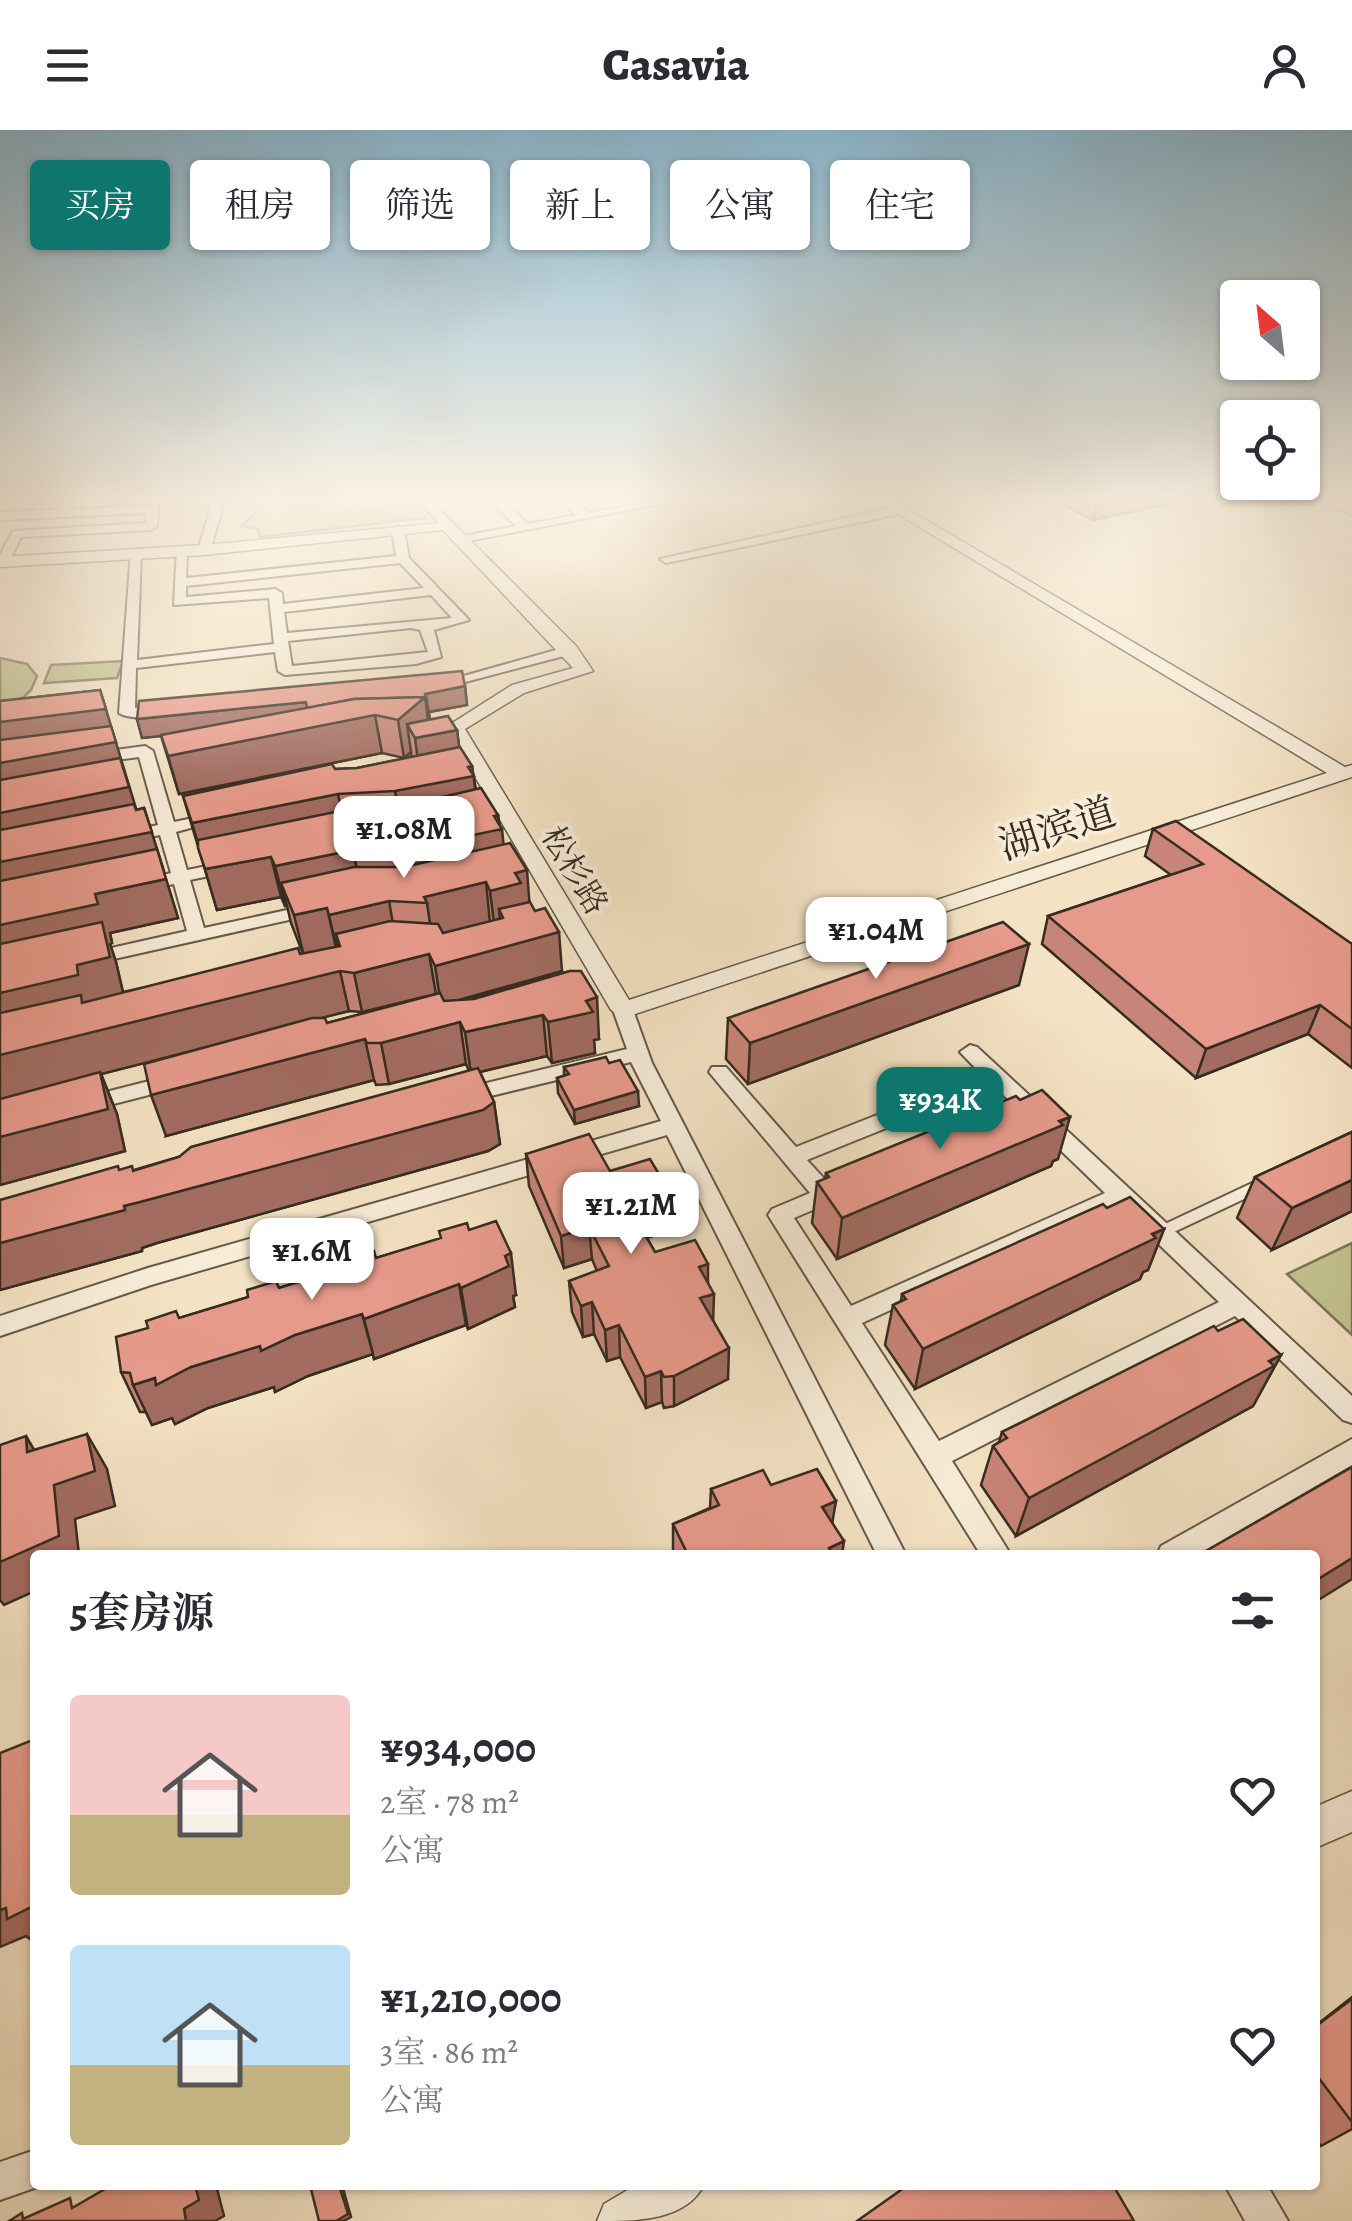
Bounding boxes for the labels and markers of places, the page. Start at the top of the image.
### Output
pin: ¥1.08M [323,796,485,881]
pin: ¥1.04M [795,897,957,982]
pin: ¥934K [870,1067,1010,1152]
pin: ¥1.21M [550,1172,712,1257]
pin: ¥1.6M [242,1218,382,1303]

